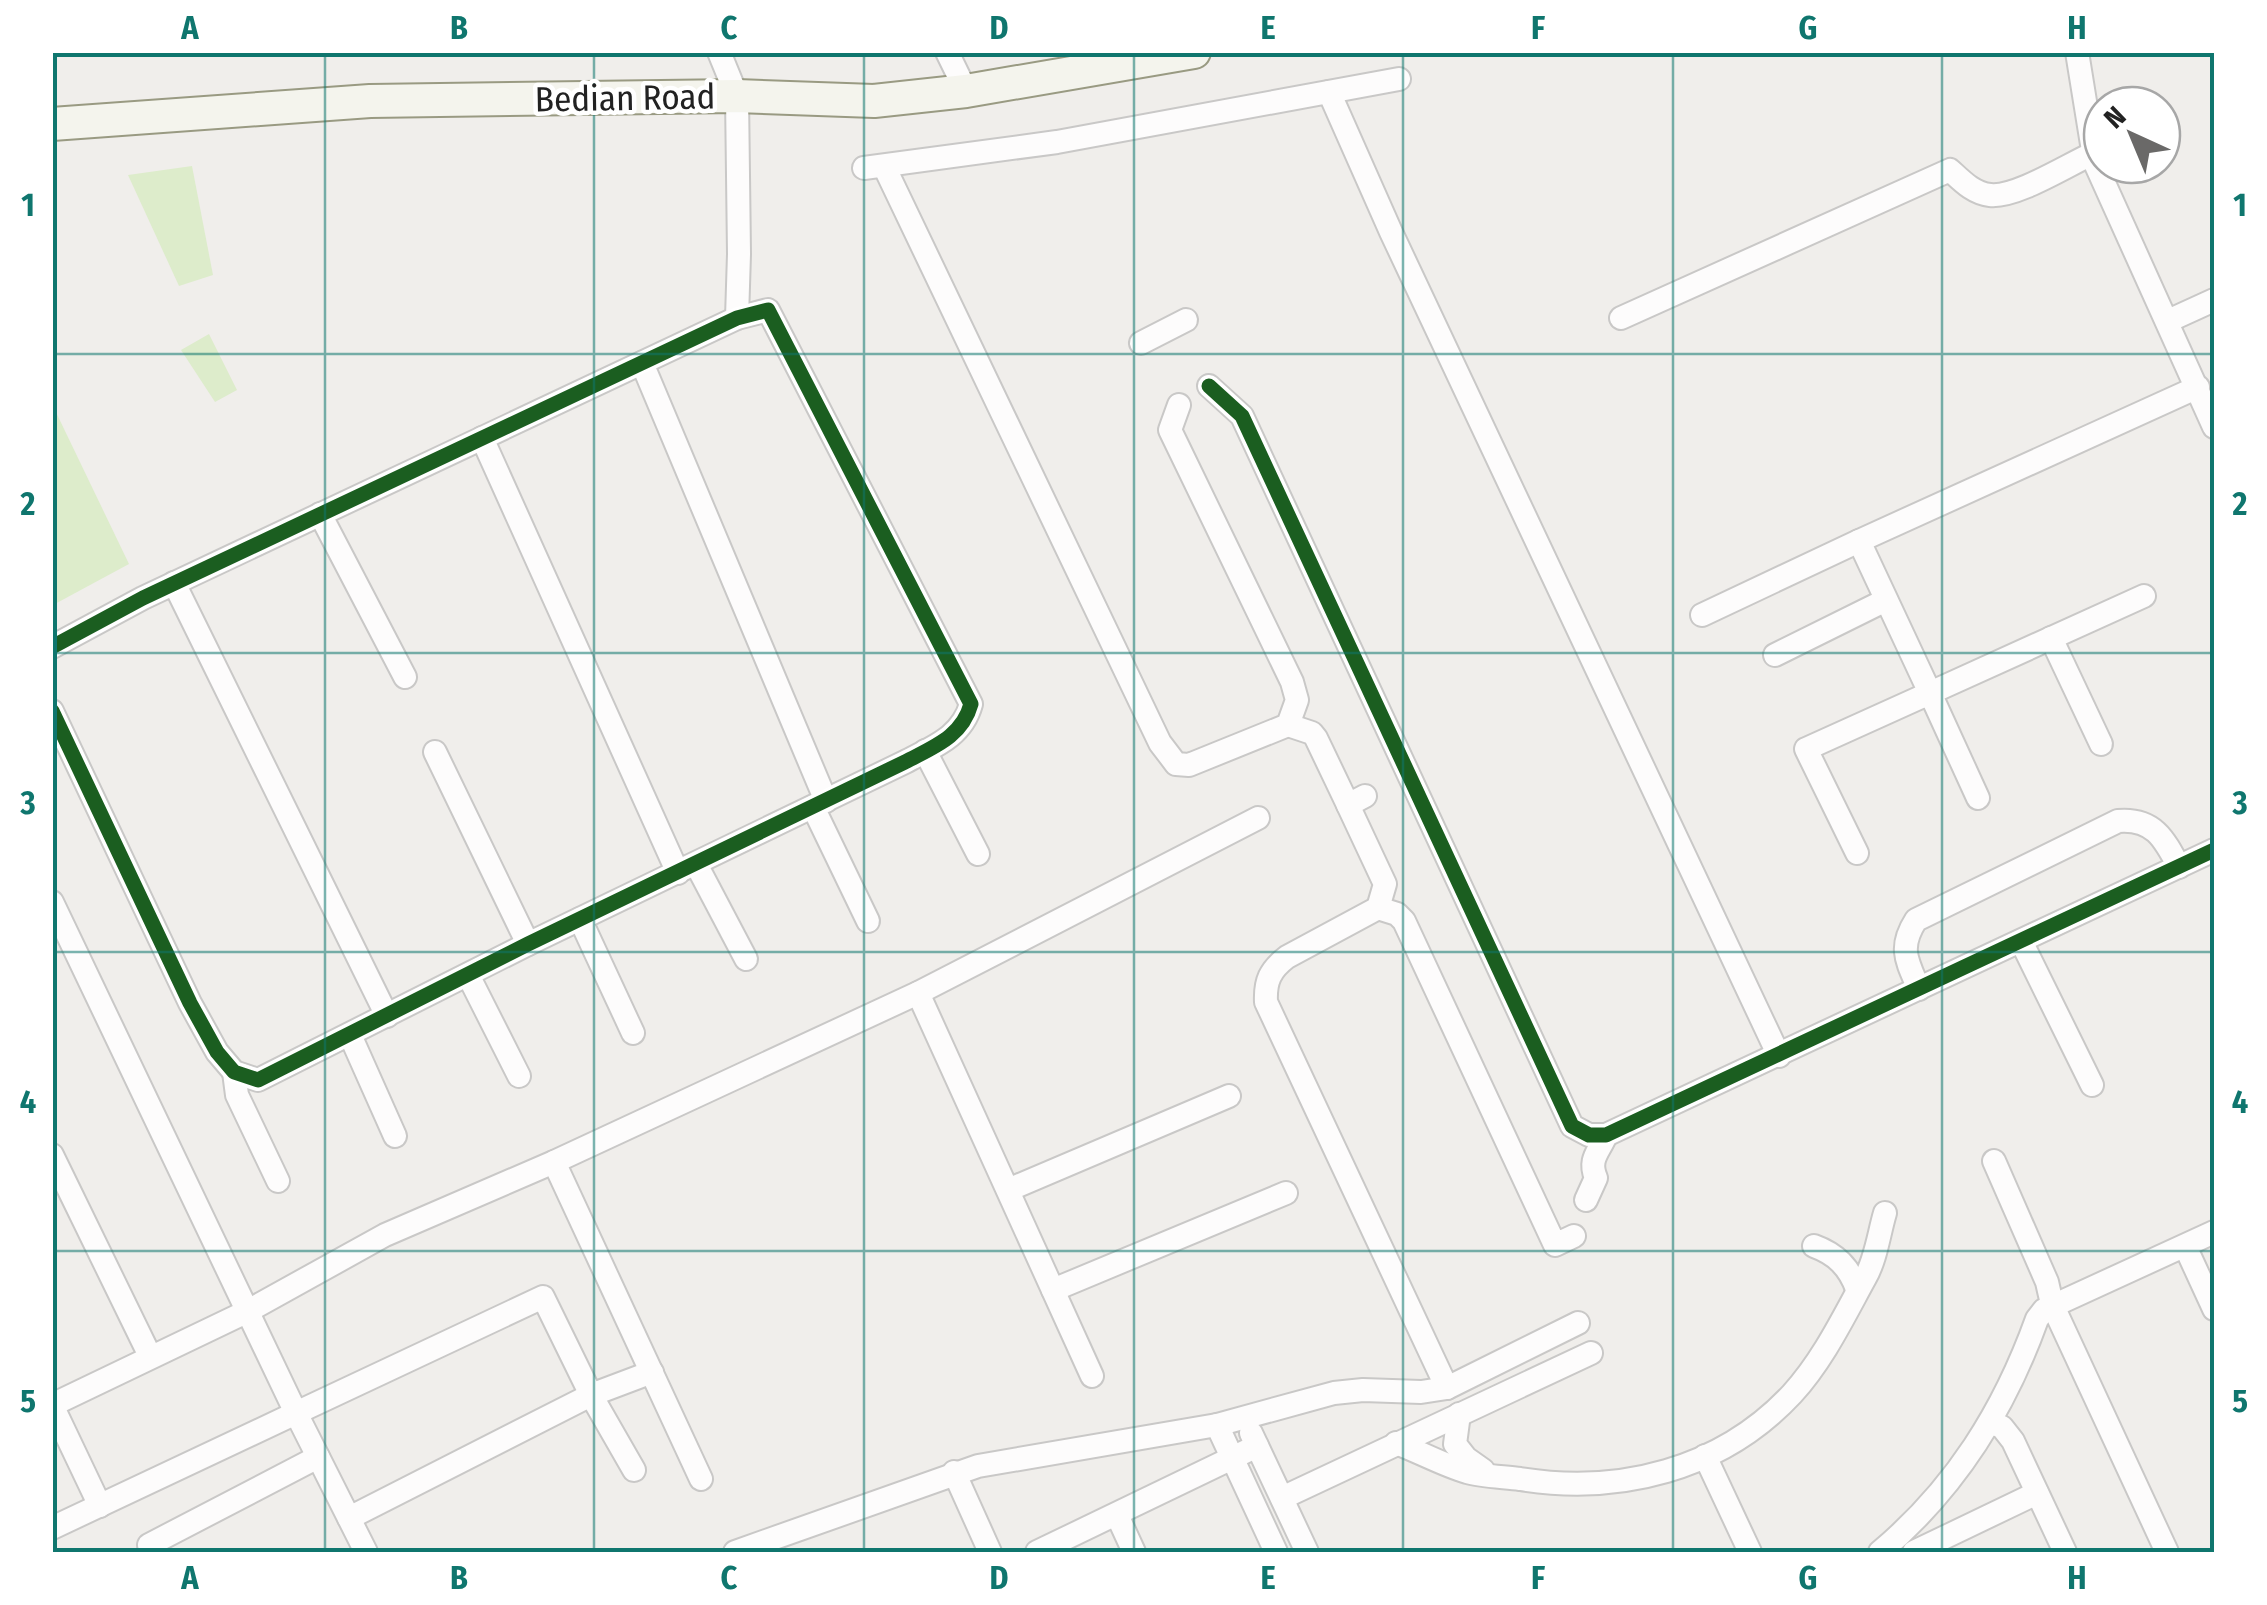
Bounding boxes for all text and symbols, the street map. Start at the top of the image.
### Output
text: A [180,9,199,47]
text: B [450,9,468,47]
text: C [721,9,738,47]
text: D [989,9,1009,47]
text: E [1260,9,1276,47]
text: F [1531,9,1545,47]
text: G [1799,9,1817,47]
text: H [2067,9,2087,47]
street label: Bedian Road [534,75,716,121]
north arrow [2082,85,2182,185]
text: N [2097,100,2132,135]
text: 1 [21,186,35,224]
text: 1 [2233,186,2247,224]
text: 2 [20,485,36,523]
text: 2 [2232,485,2248,523]
text: 3 [19,784,36,822]
text: 3 [2231,784,2248,822]
text: 4 [20,1083,36,1121]
text: 4 [2232,1083,2248,1121]
text: 5 [20,1382,36,1420]
text: 5 [2232,1382,2248,1420]
text: A [180,1559,199,1597]
text: B [450,1559,468,1597]
text: C [721,1559,738,1597]
text: D [989,1559,1009,1597]
text: E [1260,1559,1276,1597]
text: F [1531,1559,1545,1597]
text: G [1799,1559,1817,1597]
text: H [2067,1559,2087,1597]

